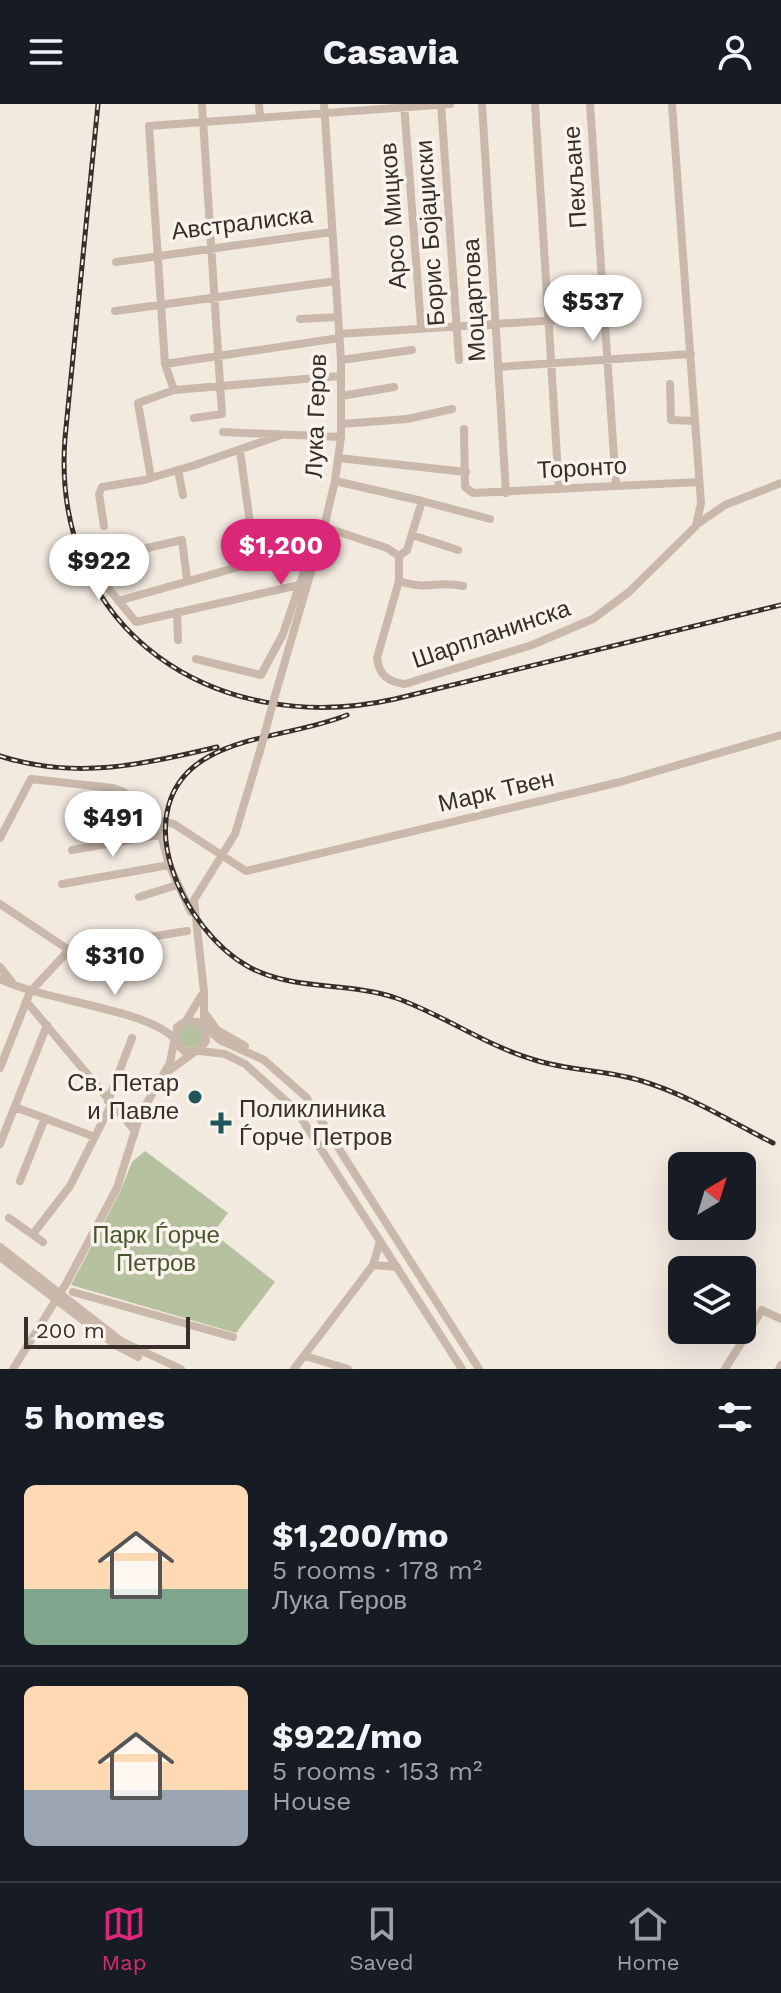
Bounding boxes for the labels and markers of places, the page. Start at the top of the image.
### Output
pin: $537 [546,275,640,343]
pin: $1,200 [216,519,346,587]
pin: $922 [52,534,146,602]
pin: $491 [66,791,160,859]
pin: $310 [68,929,162,997]
place label: Св. Петар и Павле [67,1069,179,1125]
marker: Св. Петар и Павле [186,1088,204,1106]
place label: Поликлиника Ѓорче Петров [239,1095,392,1151]
marker: Поликлиника Ѓорче Петров [210,1112,232,1134]

